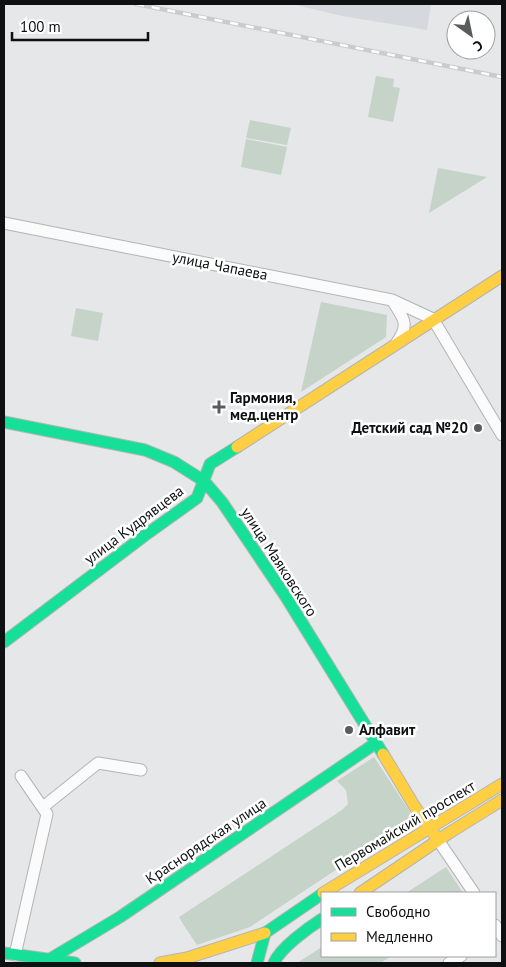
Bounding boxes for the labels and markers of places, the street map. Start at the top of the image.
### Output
place label: Гармония, мед.центр [230,388,298,424]
marker: Гармония, мед.центр [212,400,226,414]
place label: Детский сад №20 [351,418,468,437]
marker: Детский сад №20 [472,422,484,434]
place label: Алфавит [359,720,416,739]
marker: Алфавит [343,724,355,736]

